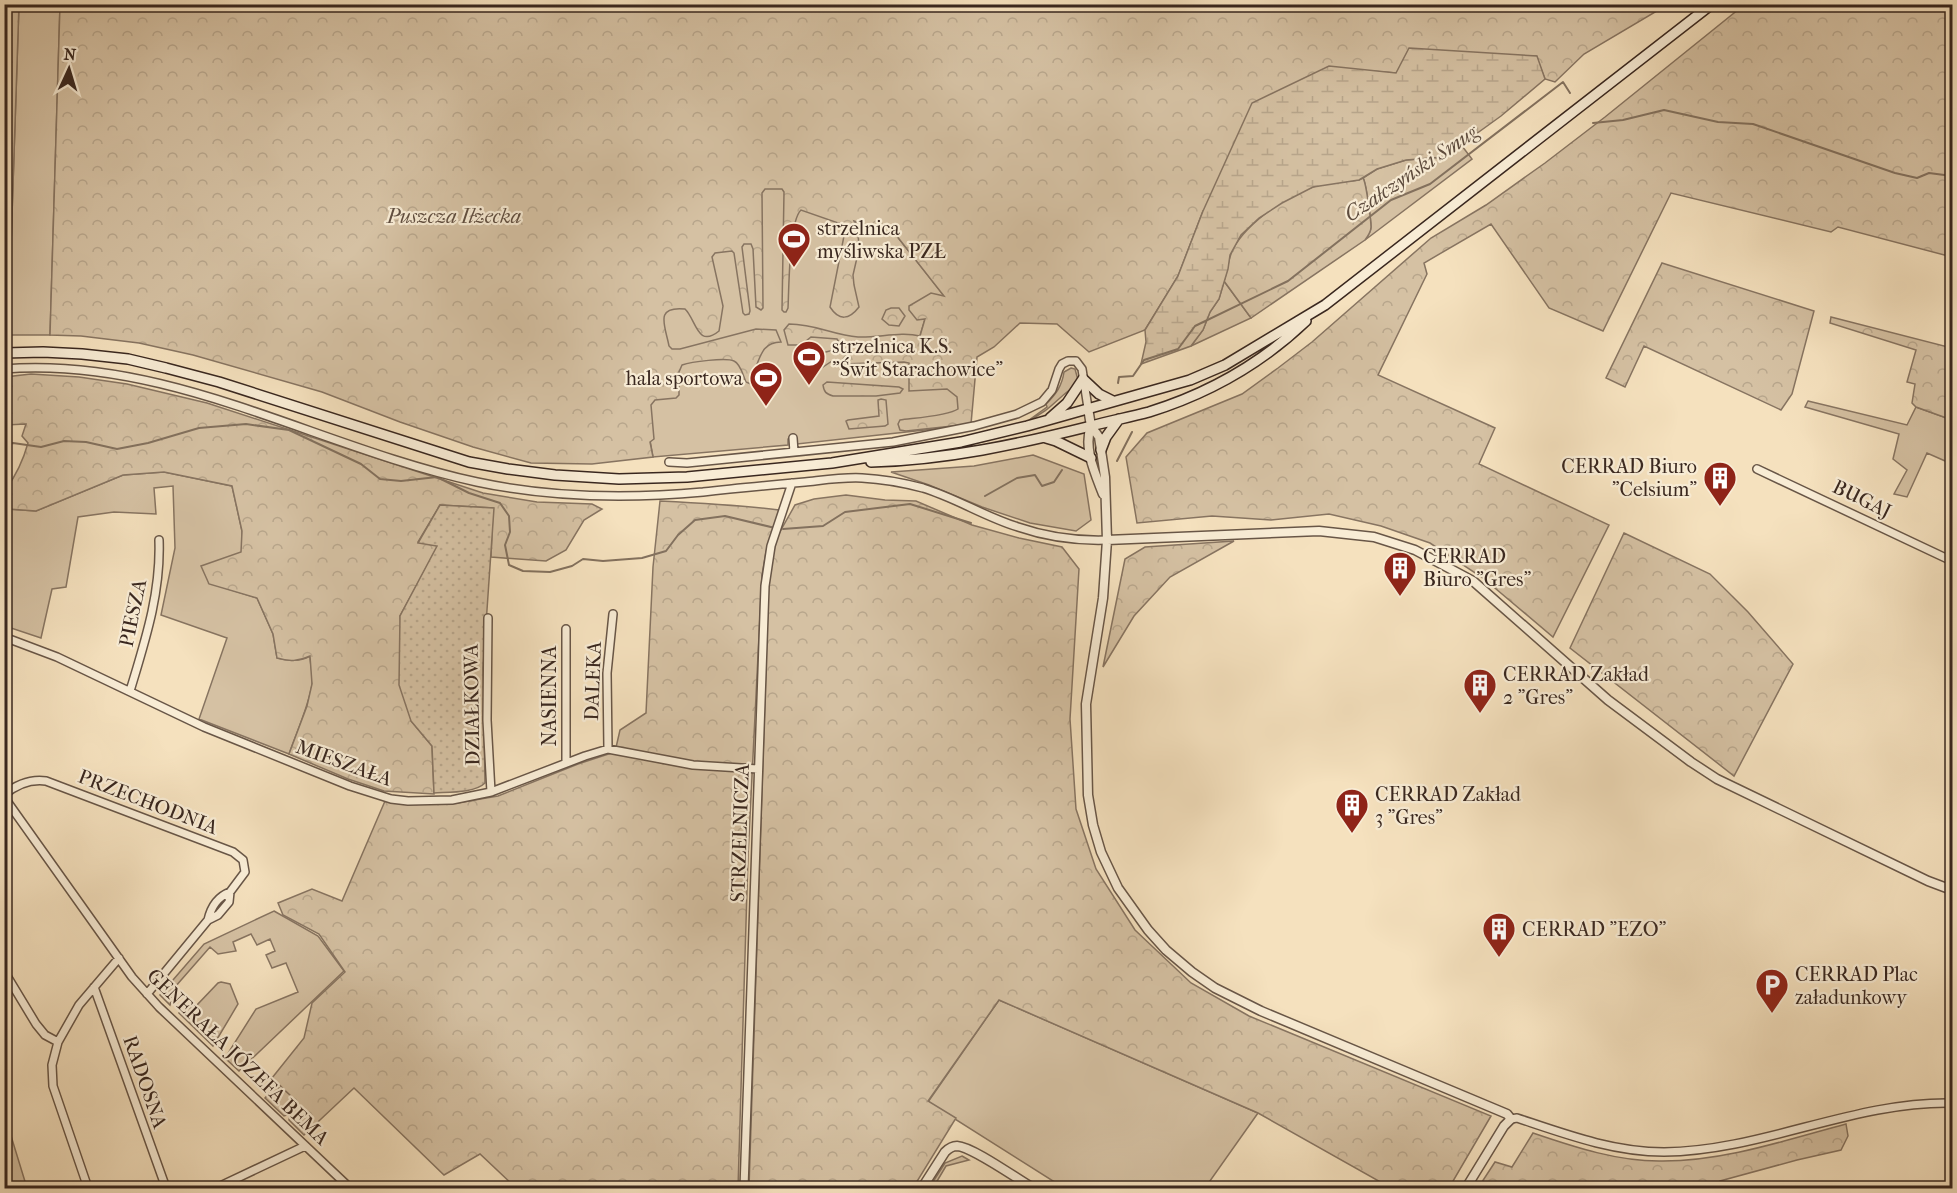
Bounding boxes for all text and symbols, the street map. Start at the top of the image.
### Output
north arrow [39,39,99,99]
text: N [63,45,78,64]
water label: Czałczyński Smug [1340,119,1483,227]
park label: Puszcza Iłżecka [386,205,521,228]
place label: strzelnica myśliwska PZŁ [817,217,946,263]
sports icon: strzelnica myśliwska PZŁ [776,221,812,268]
place label: strzelnica K.S. "Świt Starachowice" [832,335,1003,381]
sports icon: strzelnica K.S. "Świt Starachowice" [791,339,827,386]
sports icon: hala sportowa [748,360,784,407]
place label: hala sportowa [626,367,744,390]
place label: CERRAD Biuro "Celsium" [1561,455,1697,501]
building icon: CERRAD Biuro "Celsium" [1702,460,1738,507]
street label: BUGAJ [1829,475,1895,523]
place label: CERRAD Biuro "Gres" [1423,545,1531,591]
building icon: CERRAD Biuro "Gres" [1382,550,1418,597]
street label: PIESZA [115,576,152,649]
street label: DALEKA [580,640,606,721]
street label: DZIAŁKOWA [459,643,485,766]
street label: NASIENNA [538,644,561,747]
place label: CERRAD Zakład 2 "Gres" [1503,663,1650,709]
building icon: CERRAD Zakład 2 "Gres" [1462,667,1498,714]
street label: MIESZAŁA [293,735,396,791]
street label: STRZELNICZA [726,762,754,903]
street label: PRZECHODNIA [75,765,222,840]
place label: CERRAD Zakład 3 "Gres" [1375,783,1522,829]
building icon: CERRAD Zakład 3 "Gres" [1334,787,1370,834]
building icon: CERRAD "EZO" [1481,911,1517,958]
place label: CERRAD "EZO" [1522,918,1667,941]
street label: GENERAŁA JÓZEFA BEMA [142,963,336,1151]
place label: CERRAD Plac załadunkowy [1795,963,1918,1009]
parking icon: CERRAD Plac załadunkowy [1754,967,1790,1014]
street label: RADOSNA [118,1033,172,1132]

